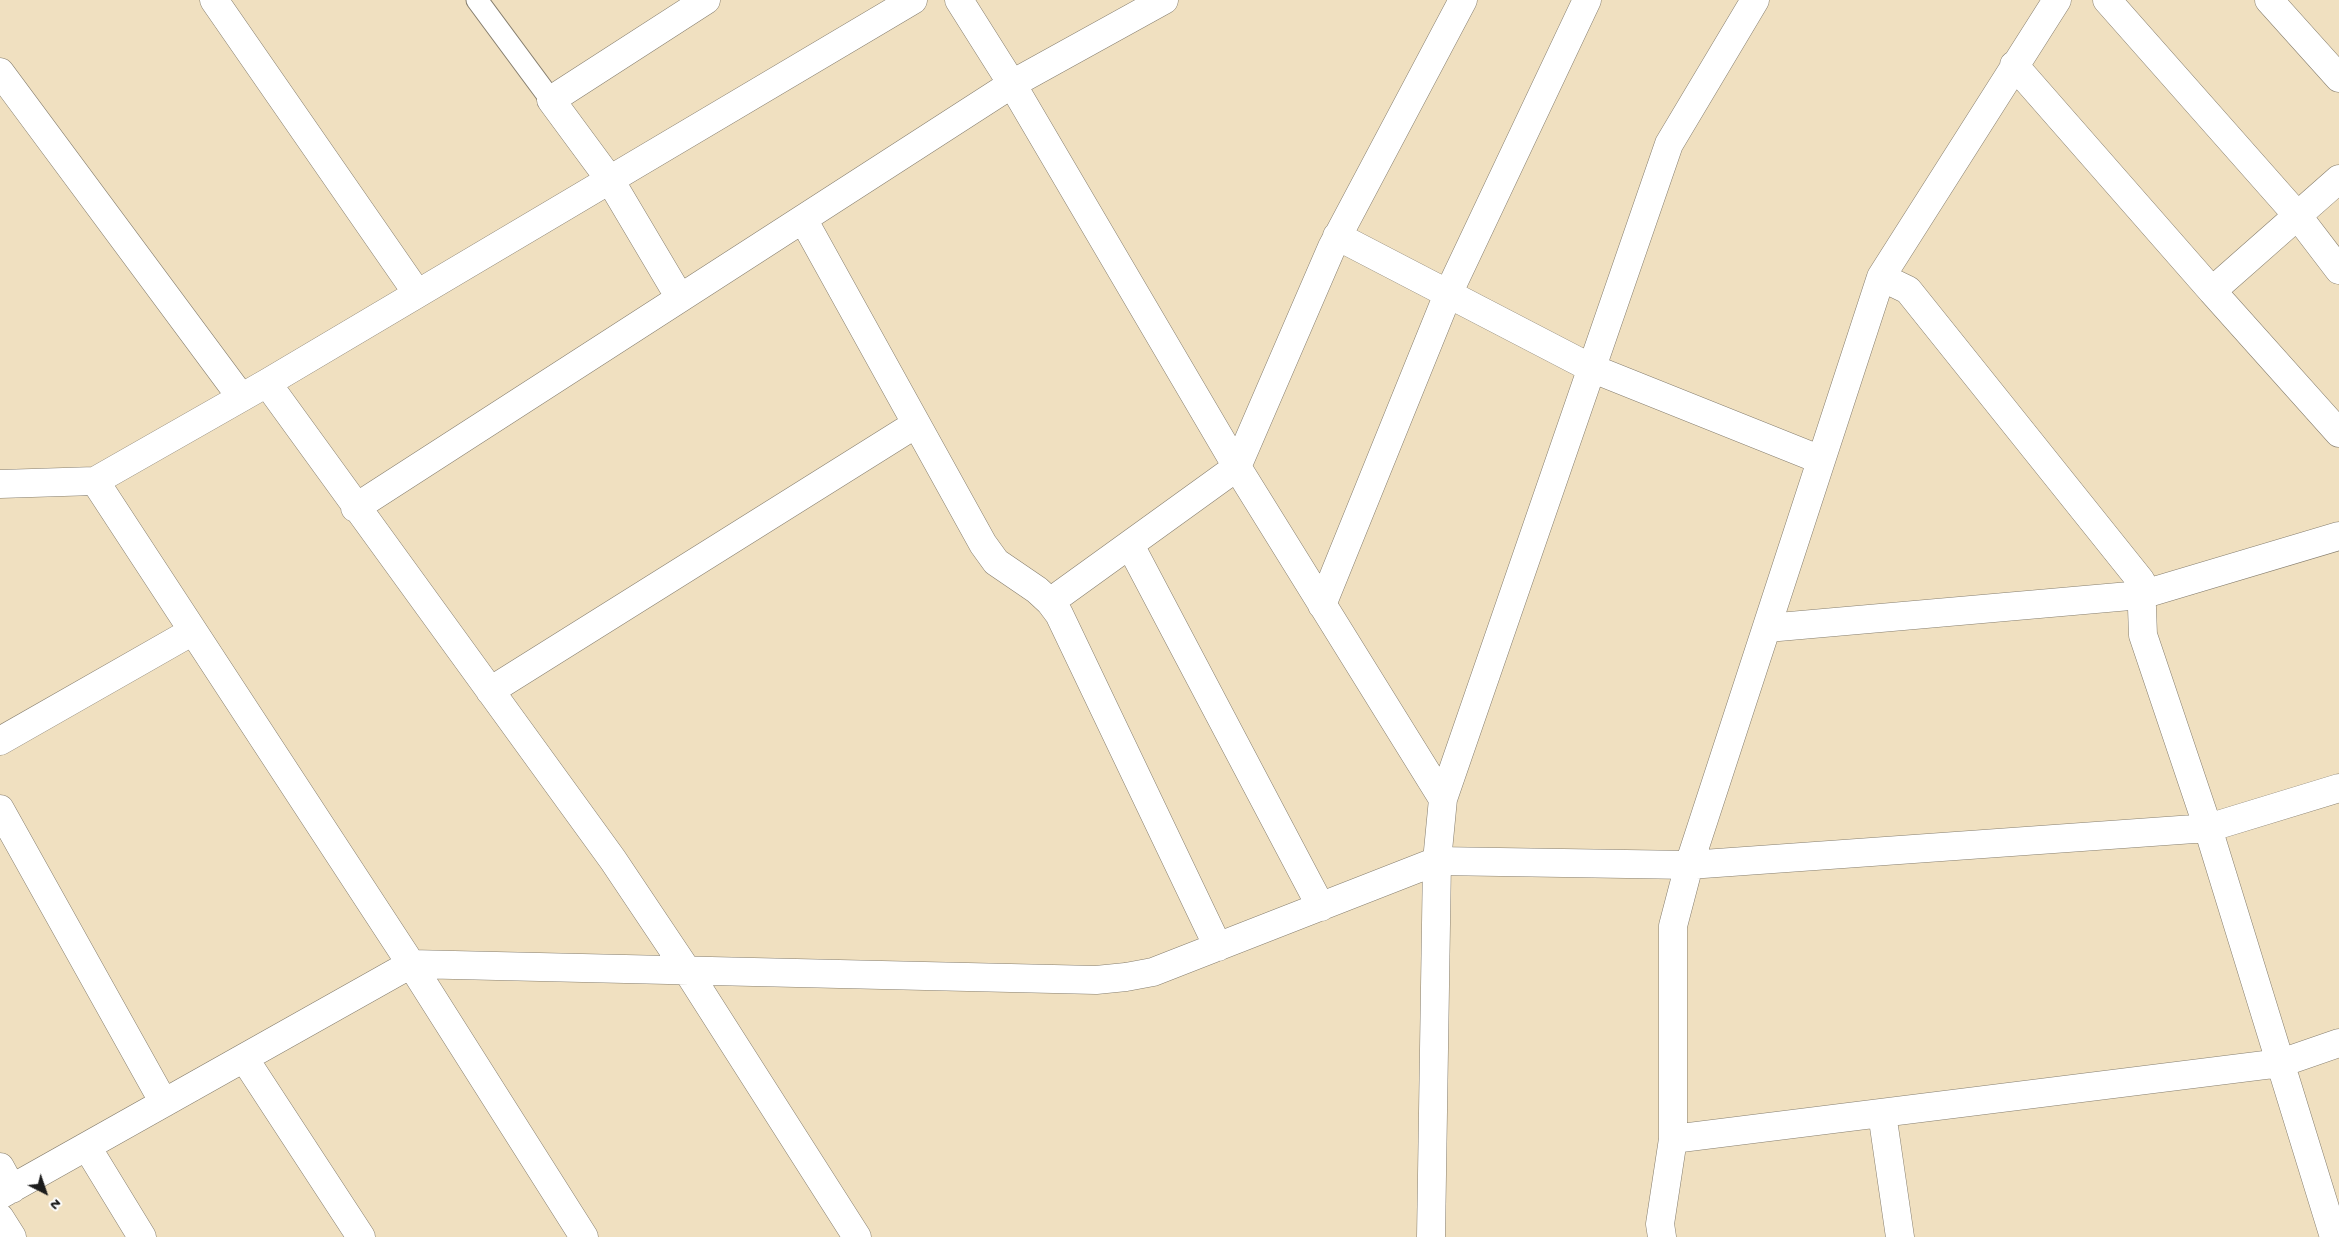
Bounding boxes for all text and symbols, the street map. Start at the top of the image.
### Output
north arrow [20,1167,70,1217]
text: N [46,1194,64,1213]

